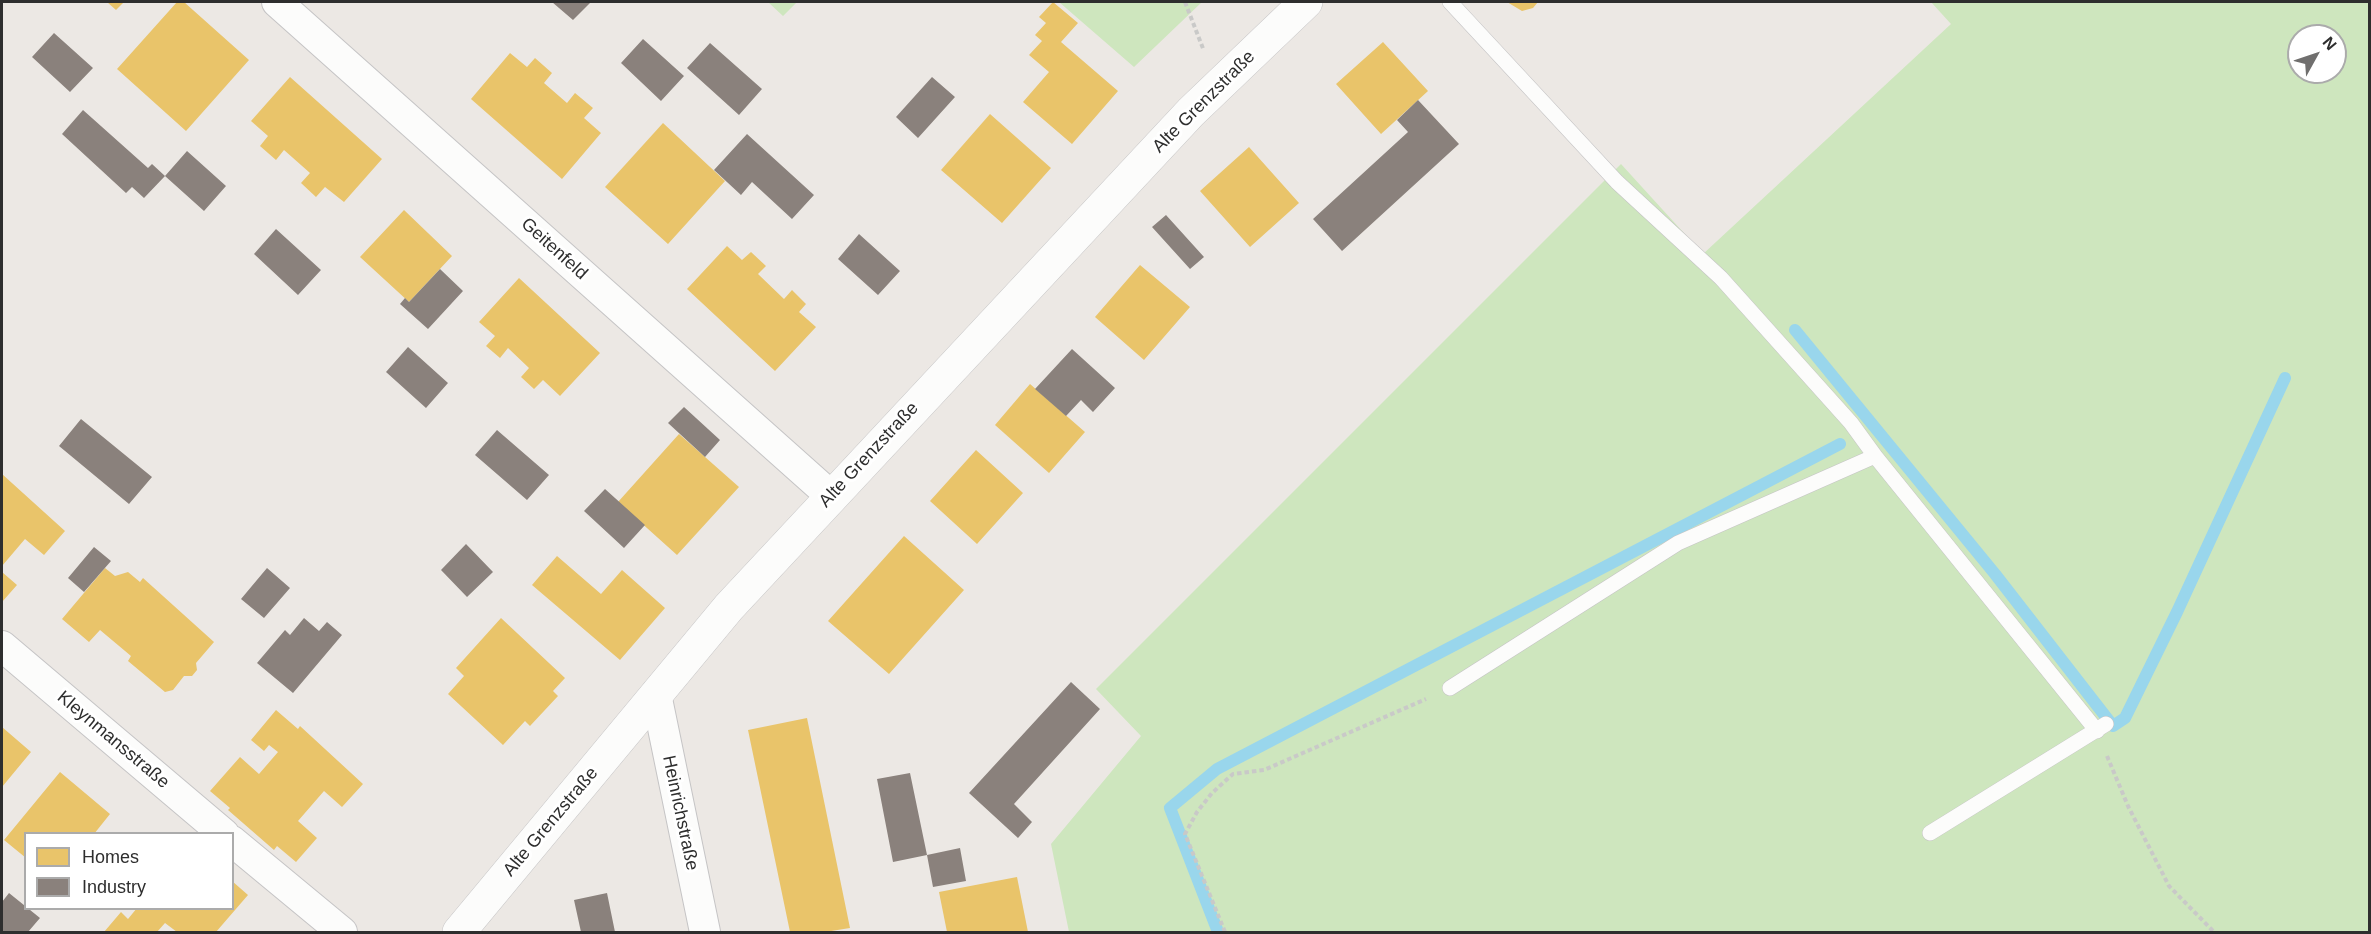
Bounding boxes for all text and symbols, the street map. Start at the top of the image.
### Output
north arrow [2287,24,2347,84]
text: N [2319,34,2340,53]
street label: Alte Grenzstraße [1148,46,1260,158]
street label: Geitenfeld [516,214,592,284]
street label: Alte Grenzstraße [815,398,923,512]
street label: Kleynmansstraße [52,687,174,793]
street label: Heinrichstraße [657,754,703,872]
street label: Alte Grenzstraße [499,763,603,881]
legend [24,832,234,910]
text: Homes [82,847,139,867]
text: Industry [82,877,146,897]

